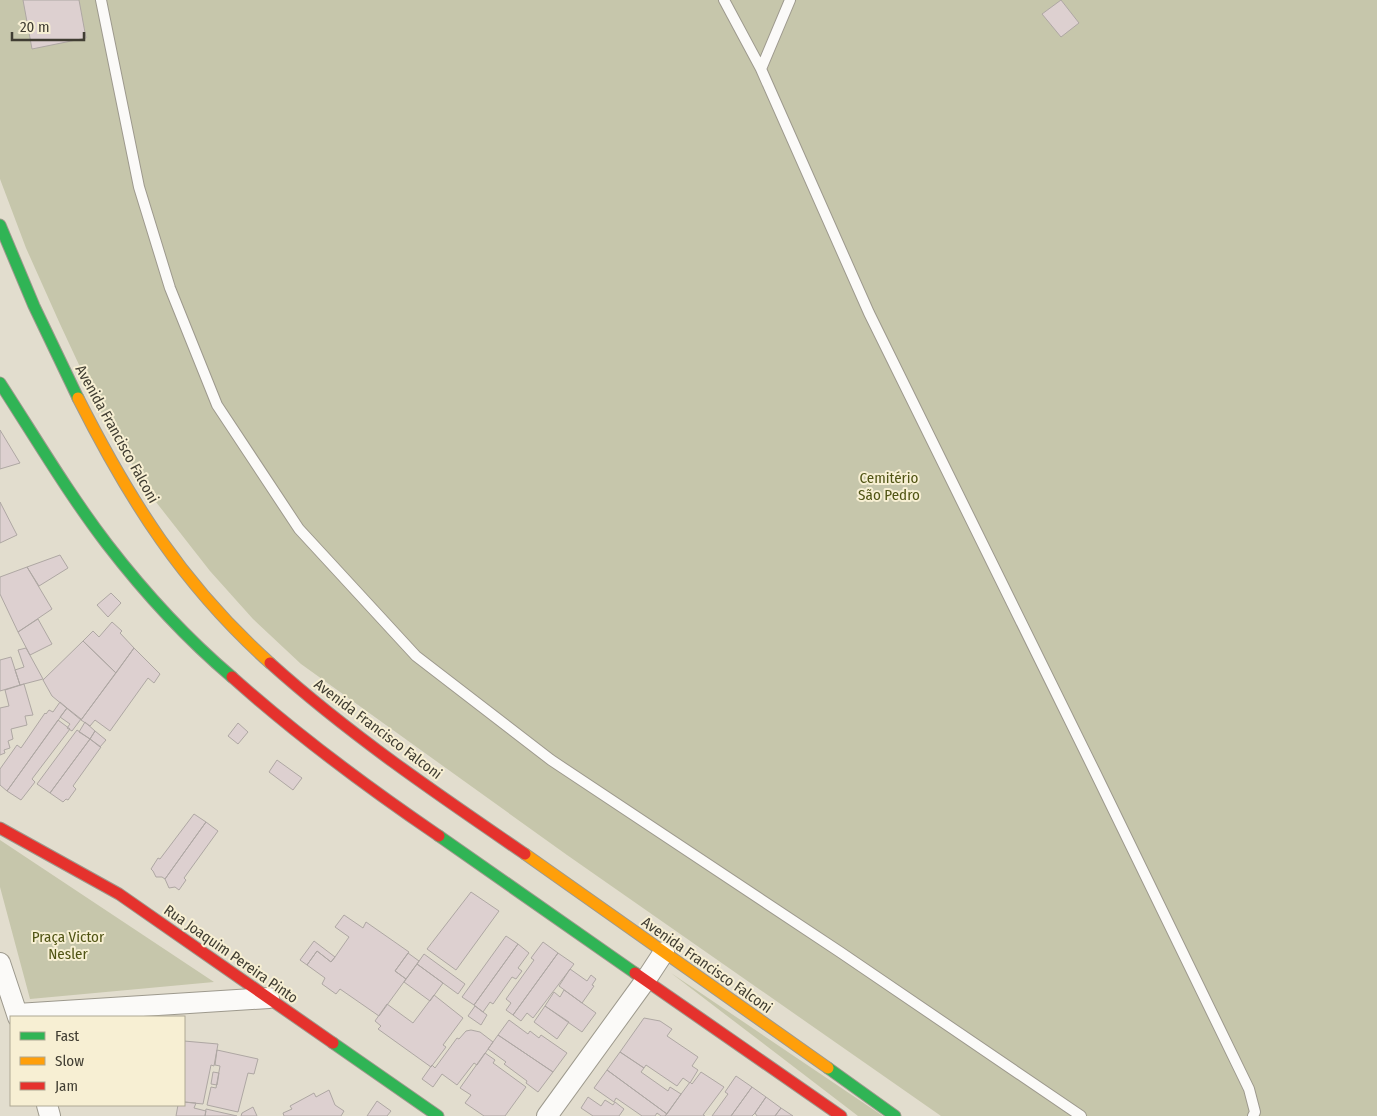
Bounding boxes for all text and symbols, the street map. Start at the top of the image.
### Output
scale bar [12,10,85,42]
text: 20 m [20,18,50,36]
street label: Avenida Francisco Falconi [72,362,162,506]
park label: Cemitério São Pedro [858,469,920,504]
street label: Avenida Francisco Falconi [311,675,445,783]
street label: Rua Joaquim Pereira Pinto [161,901,302,1007]
street label: Avenida Francisco Falconi [638,913,776,1017]
park label: Praça Victor Nesler [32,928,105,963]
legend [10,1016,185,1106]
text: Fast [55,1027,79,1045]
text: Slow [55,1052,84,1070]
text: Jam [55,1077,78,1095]

